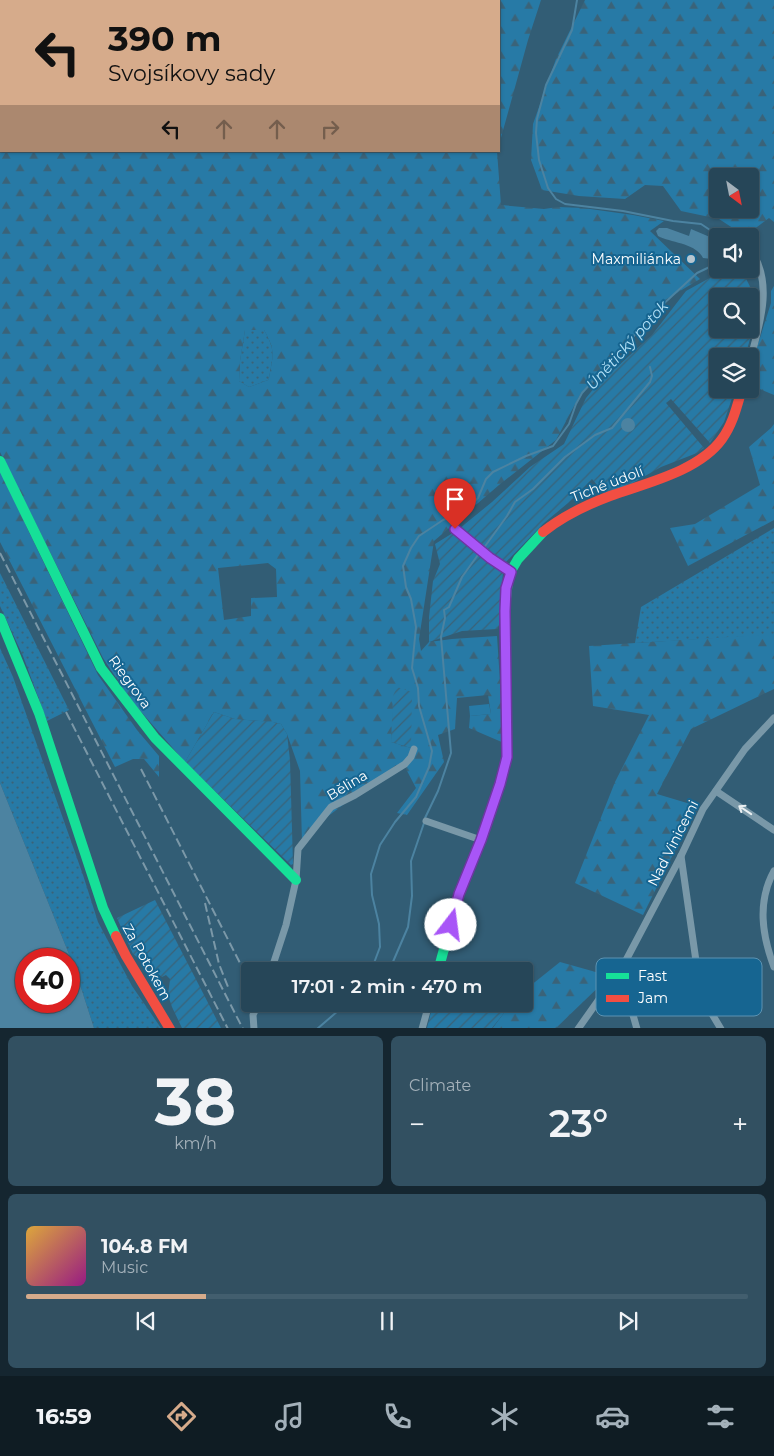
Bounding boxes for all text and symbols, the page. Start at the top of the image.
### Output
text: 390 m [108,17,221,60]
icon: left [25,20,90,85]
text: Svojsíkovy sady [108,60,275,87]
icon: left [157,115,185,143]
icon: ahead [210,115,238,143]
icon: ahead [263,115,291,143]
icon: right [316,115,344,143]
north arrow [709,168,759,218]
map controls [709,168,759,398]
button: sound [709,228,759,278]
place label: Maxmiliánka [592,250,681,268]
marker: Maxmiliánka [685,253,697,265]
button: search [709,288,759,338]
water label: Únětický potok [582,296,673,394]
button: layers [709,348,759,398]
street label: Tiché údolí [568,461,647,506]
pin [434,478,476,529]
icon: arrive [441,485,469,513]
street label: Riegrova [105,652,155,712]
street label: Bělina [323,766,371,804]
street label: Nad Vinicemi [644,797,702,889]
one-way arrow [738,805,752,815]
position arrow [424,898,476,950]
street label: Za Potokem [118,920,176,1004]
speed limit sign: 40 [15,948,80,1013]
legend [596,958,762,1016]
text: Fast [638,967,668,985]
text: 17:01 · 2 min · 470 m [292,975,482,998]
text: Jam [637,989,668,1007]
text: 38 [155,1062,236,1141]
text: Climate [409,1076,471,1095]
text: 23° [549,1100,608,1147]
text: − [409,1107,425,1141]
text: + [732,1107,748,1141]
text: km/h [174,1134,217,1153]
text: 104.8 FM [101,1235,188,1258]
text: Music [101,1258,148,1277]
icon: previous [132,1307,160,1335]
icon: pause [373,1307,401,1335]
icon: next [614,1307,642,1335]
icon: directions [164,1399,199,1434]
icon: music [272,1399,307,1434]
icon: phone [380,1399,415,1434]
icon: climate [487,1399,522,1434]
icon: car [595,1399,630,1434]
icon: filters [703,1399,738,1434]
text: 16:59 [36,1403,92,1430]

